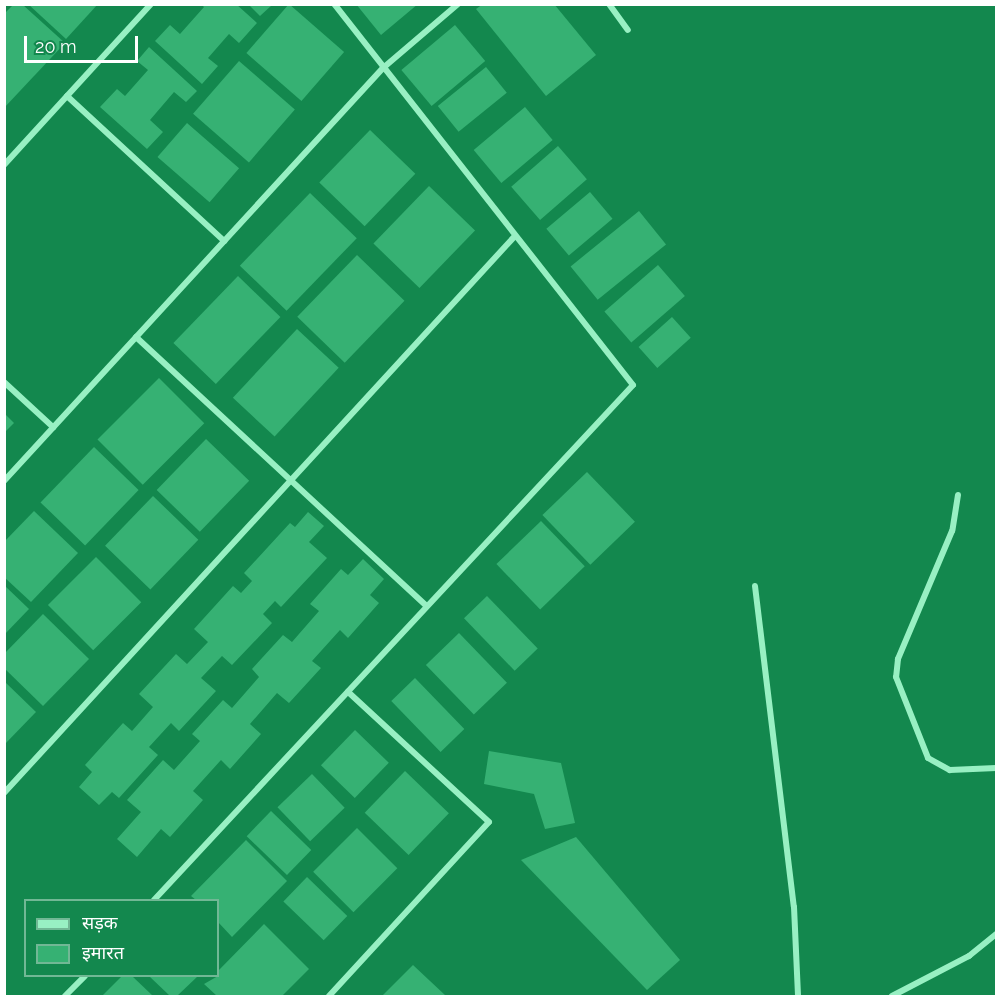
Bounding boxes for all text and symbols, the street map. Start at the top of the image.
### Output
scale bar [27,24,141,62]
text: 20 m [35,36,77,57]
legend [24,899,219,977]
text: सड़क [82,912,118,933]
text: इमारत [82,942,124,963]

